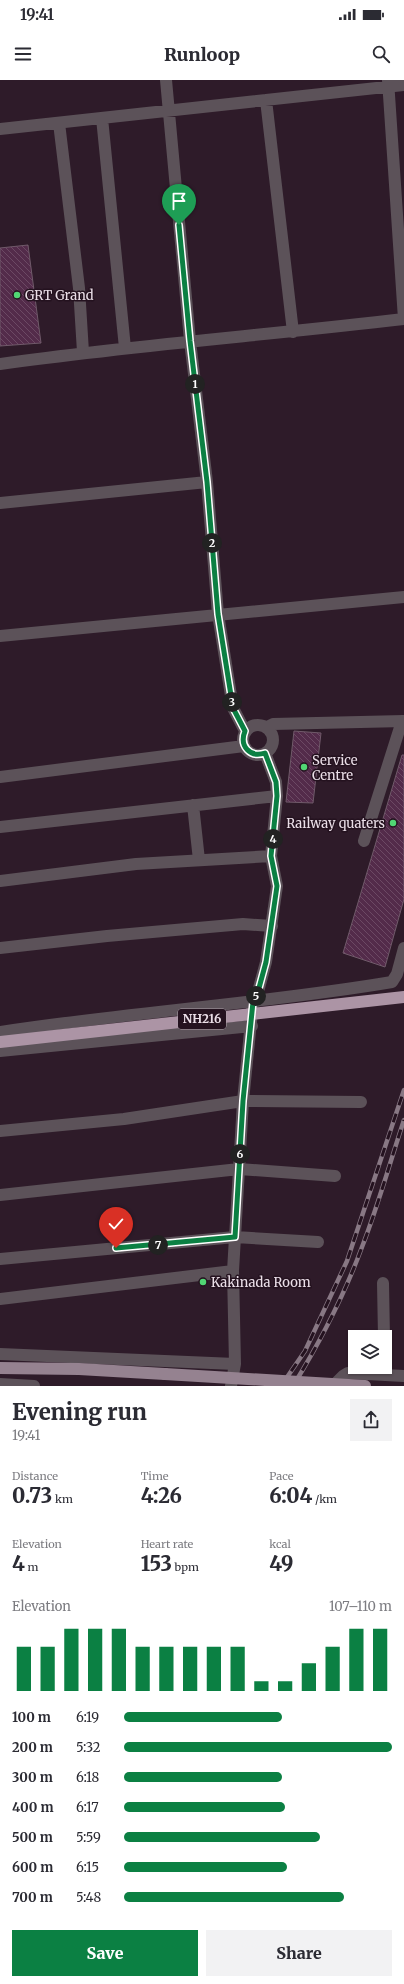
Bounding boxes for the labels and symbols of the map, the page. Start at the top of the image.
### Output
pin [162,184,196,225]
place label: GRT Grand [25,287,94,304]
marker: GRT Grand [12,290,22,300]
pin: 1 [185,374,205,394]
pin: 2 [202,533,222,553]
pin: 3 [222,692,242,712]
place label: Service Centre [312,752,358,784]
marker: Service Centre [299,762,309,772]
place label: Railway quaters [286,815,385,832]
marker: Railway quaters [388,818,398,828]
pin: 4 [263,829,283,849]
pin: 5 [246,986,266,1006]
road number: NH216 [178,1009,226,1029]
pin: 6 [230,1144,250,1164]
pin [99,1207,133,1248]
pin: 7 [148,1235,168,1255]
place label: Kakinada Room [211,1274,311,1291]
marker: Kakinada Room [198,1277,208,1287]

